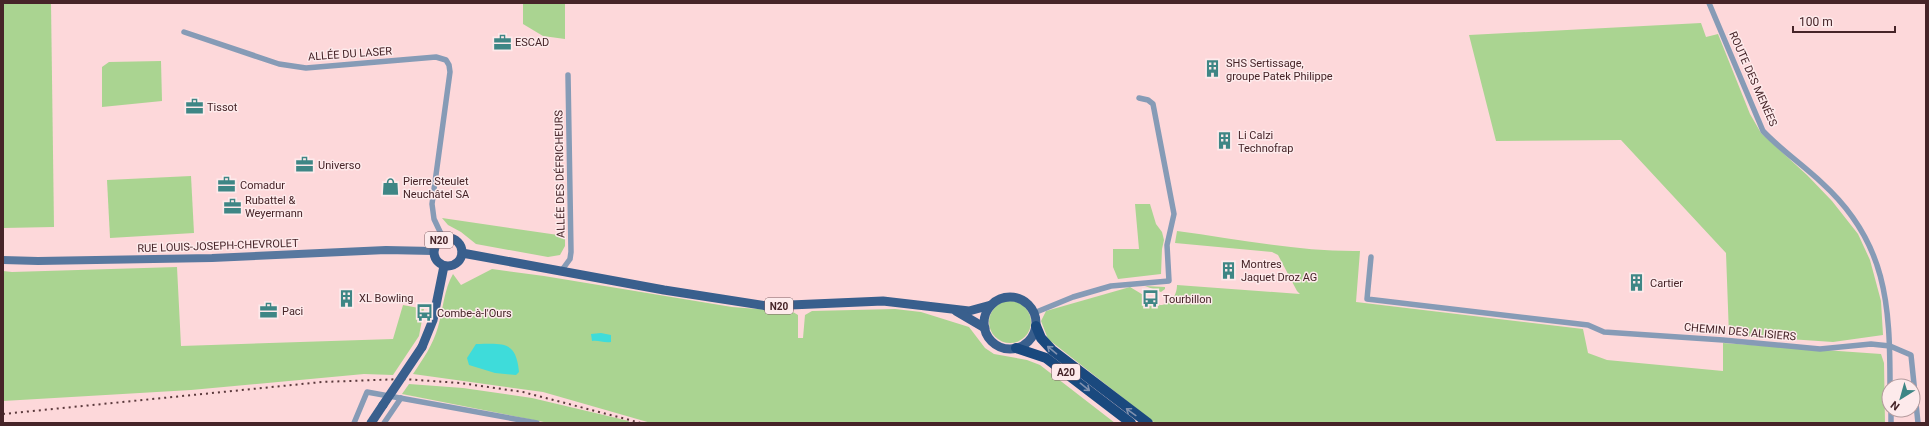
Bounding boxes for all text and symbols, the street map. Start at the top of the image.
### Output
scale bar [1793,8,1895,34]
text: 100 m [1799,15,1833,29]
street label: ROUTE DES MENÉES [1726,30,1780,129]
office icon: ESCAD [492,32,512,52]
place label: ESCAD [515,36,549,49]
street label: ALLÉE DU LASER [308,45,393,63]
place label: SHS Sertissage, groupe Patek Philippe [1226,57,1333,83]
building icon: SHS Sertissage, groupe Patek Philippe [1203,59,1223,79]
office icon: Tissot [184,97,204,117]
place label: Tissot [207,101,238,114]
street label: ALLÉE DES DÉFRICHEURS [552,109,568,238]
place label: Li Calzi Technofrap [1238,129,1294,155]
building icon: Li Calzi Technofrap [1215,131,1235,151]
office icon: Universo [295,155,315,175]
place label: Universo [318,159,361,172]
office icon: Comadur [217,175,237,195]
place label: Pierre Steulet Neuchâtel SA [403,175,470,201]
shop icon: Pierre Steulet Neuchâtel SA [380,177,400,197]
place label: Comadur [240,179,285,192]
place label: Rubattel & Weyermann [245,194,303,220]
office icon: Rubattel & Weyermann [222,196,242,216]
road number: N20 [425,232,453,248]
street label: RUE LOUIS-JOSEPH-CHEVROLET [137,237,299,255]
place label: Montres Jaquet Droz AG [1241,258,1317,284]
building icon: Montres Jaquet Droz AG [1218,260,1238,280]
building icon: Cartier [1627,273,1647,293]
place label: Cartier [1650,277,1683,290]
building icon: XL Bowling [336,288,356,308]
bus stop icon: Tourbillon [1140,289,1160,309]
place label: XL Bowling [359,292,414,305]
place label: Tourbillon [1163,293,1212,306]
road number: N20 [765,298,793,314]
office icon: Paci [259,301,279,321]
bus stop icon: Combe-à-l'Ours [414,303,434,323]
place label: Paci [282,305,303,318]
place label: Combe-à-l'Ours [437,307,512,320]
street label: CHEMIN DES ALISIERS [1683,321,1797,343]
one-way arrow [1047,346,1057,355]
road number: A20 [1052,364,1080,380]
north arrow [1881,378,1921,418]
one-way arrow [1080,383,1091,392]
text: N [1888,398,1902,413]
one-way arrow [1126,408,1137,416]

